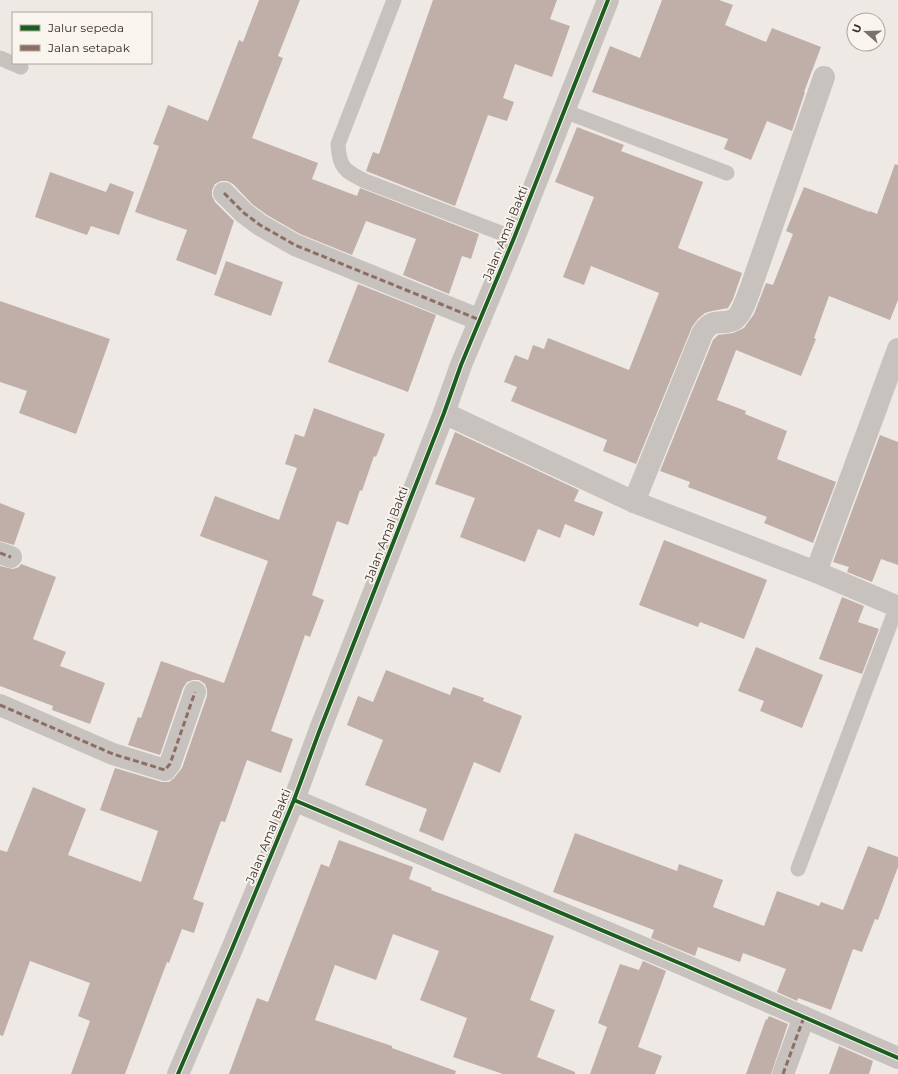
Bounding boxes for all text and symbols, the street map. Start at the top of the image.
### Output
legend [12,12,152,64]
north arrow [846,12,886,52]
text: Jalur sepeda [47,20,124,35]
text: U [849,22,865,35]
text: Jalan setapak [47,40,131,55]
street label: Jalan Amal Bakti [479,183,531,283]
street label: Jalan Amal Bakti [361,484,411,585]
street label: Jalan Amal Bakti [242,786,294,886]

